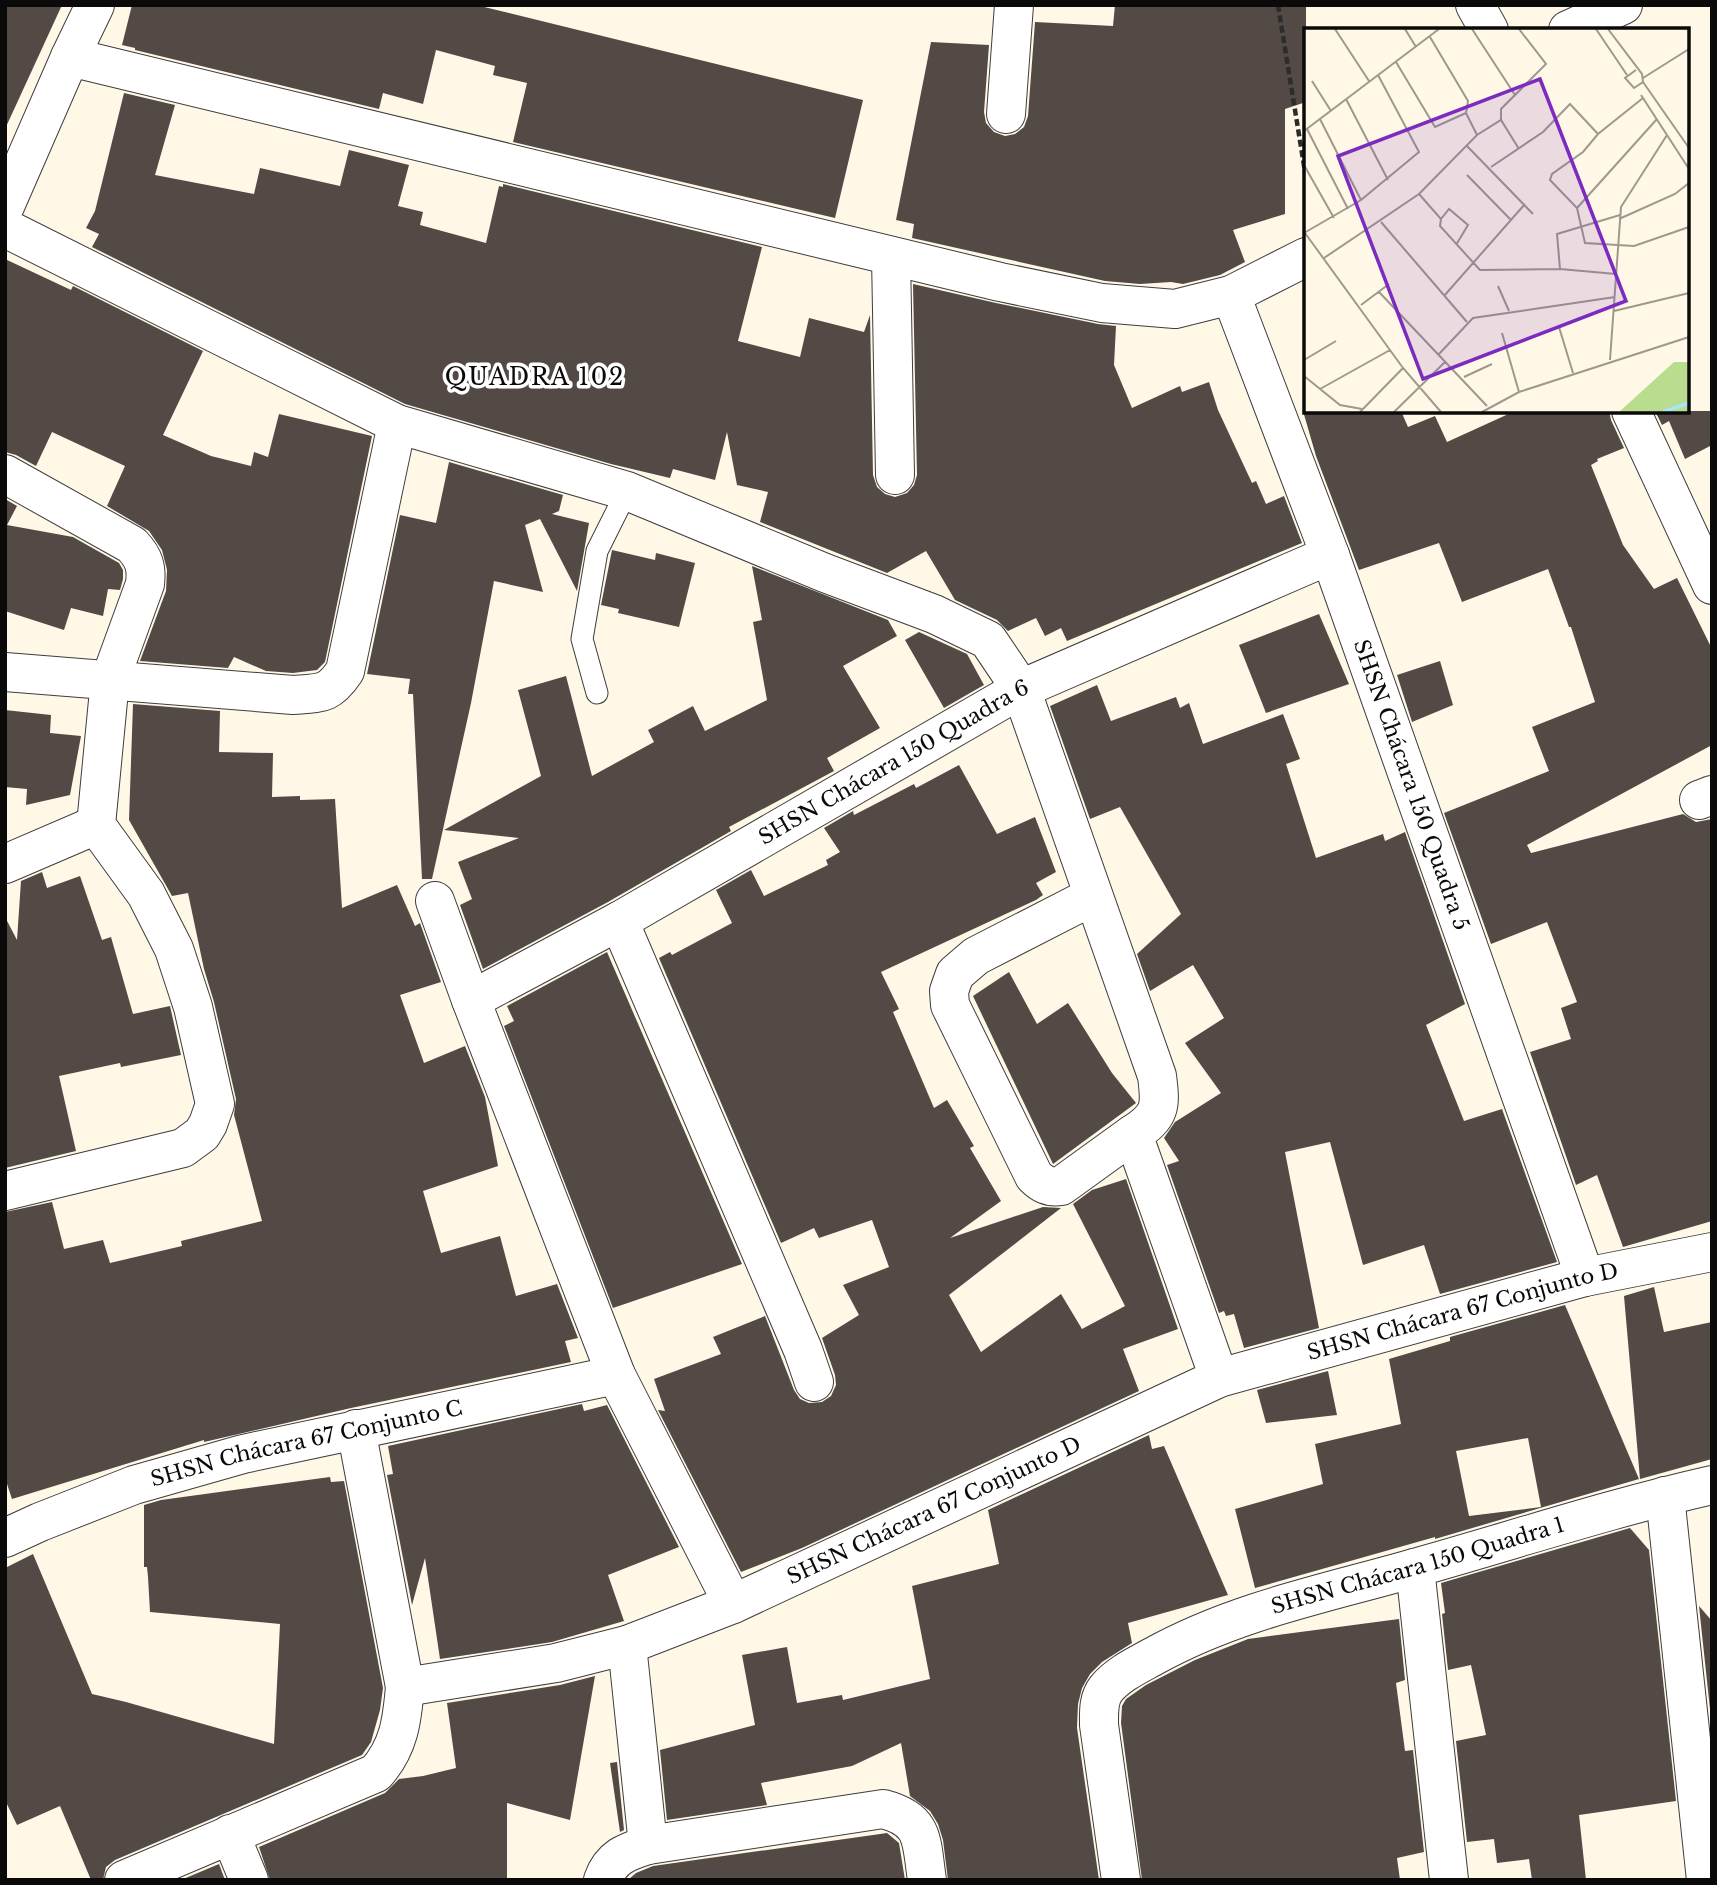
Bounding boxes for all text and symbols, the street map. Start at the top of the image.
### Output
inset map [1304,28,1689,413]
district label: QUADRA 102 [445,363,625,391]
street label: SHSN Chácara 150 Quadra 5 [1348,636,1474,934]
street label: SHSN Chácara 150 Quadra 6 [754,674,1033,851]
street label: SHSN Chácara 67 Conjunto D [1304,1258,1620,1366]
street label: SHSN Chácara 67 Conjunto C [148,1395,465,1493]
street label: SHSN Chácara 67 Conjunto D [783,1431,1085,1590]
street label: SHSN Chácara 150 Quadra 1 [1268,1512,1568,1620]

